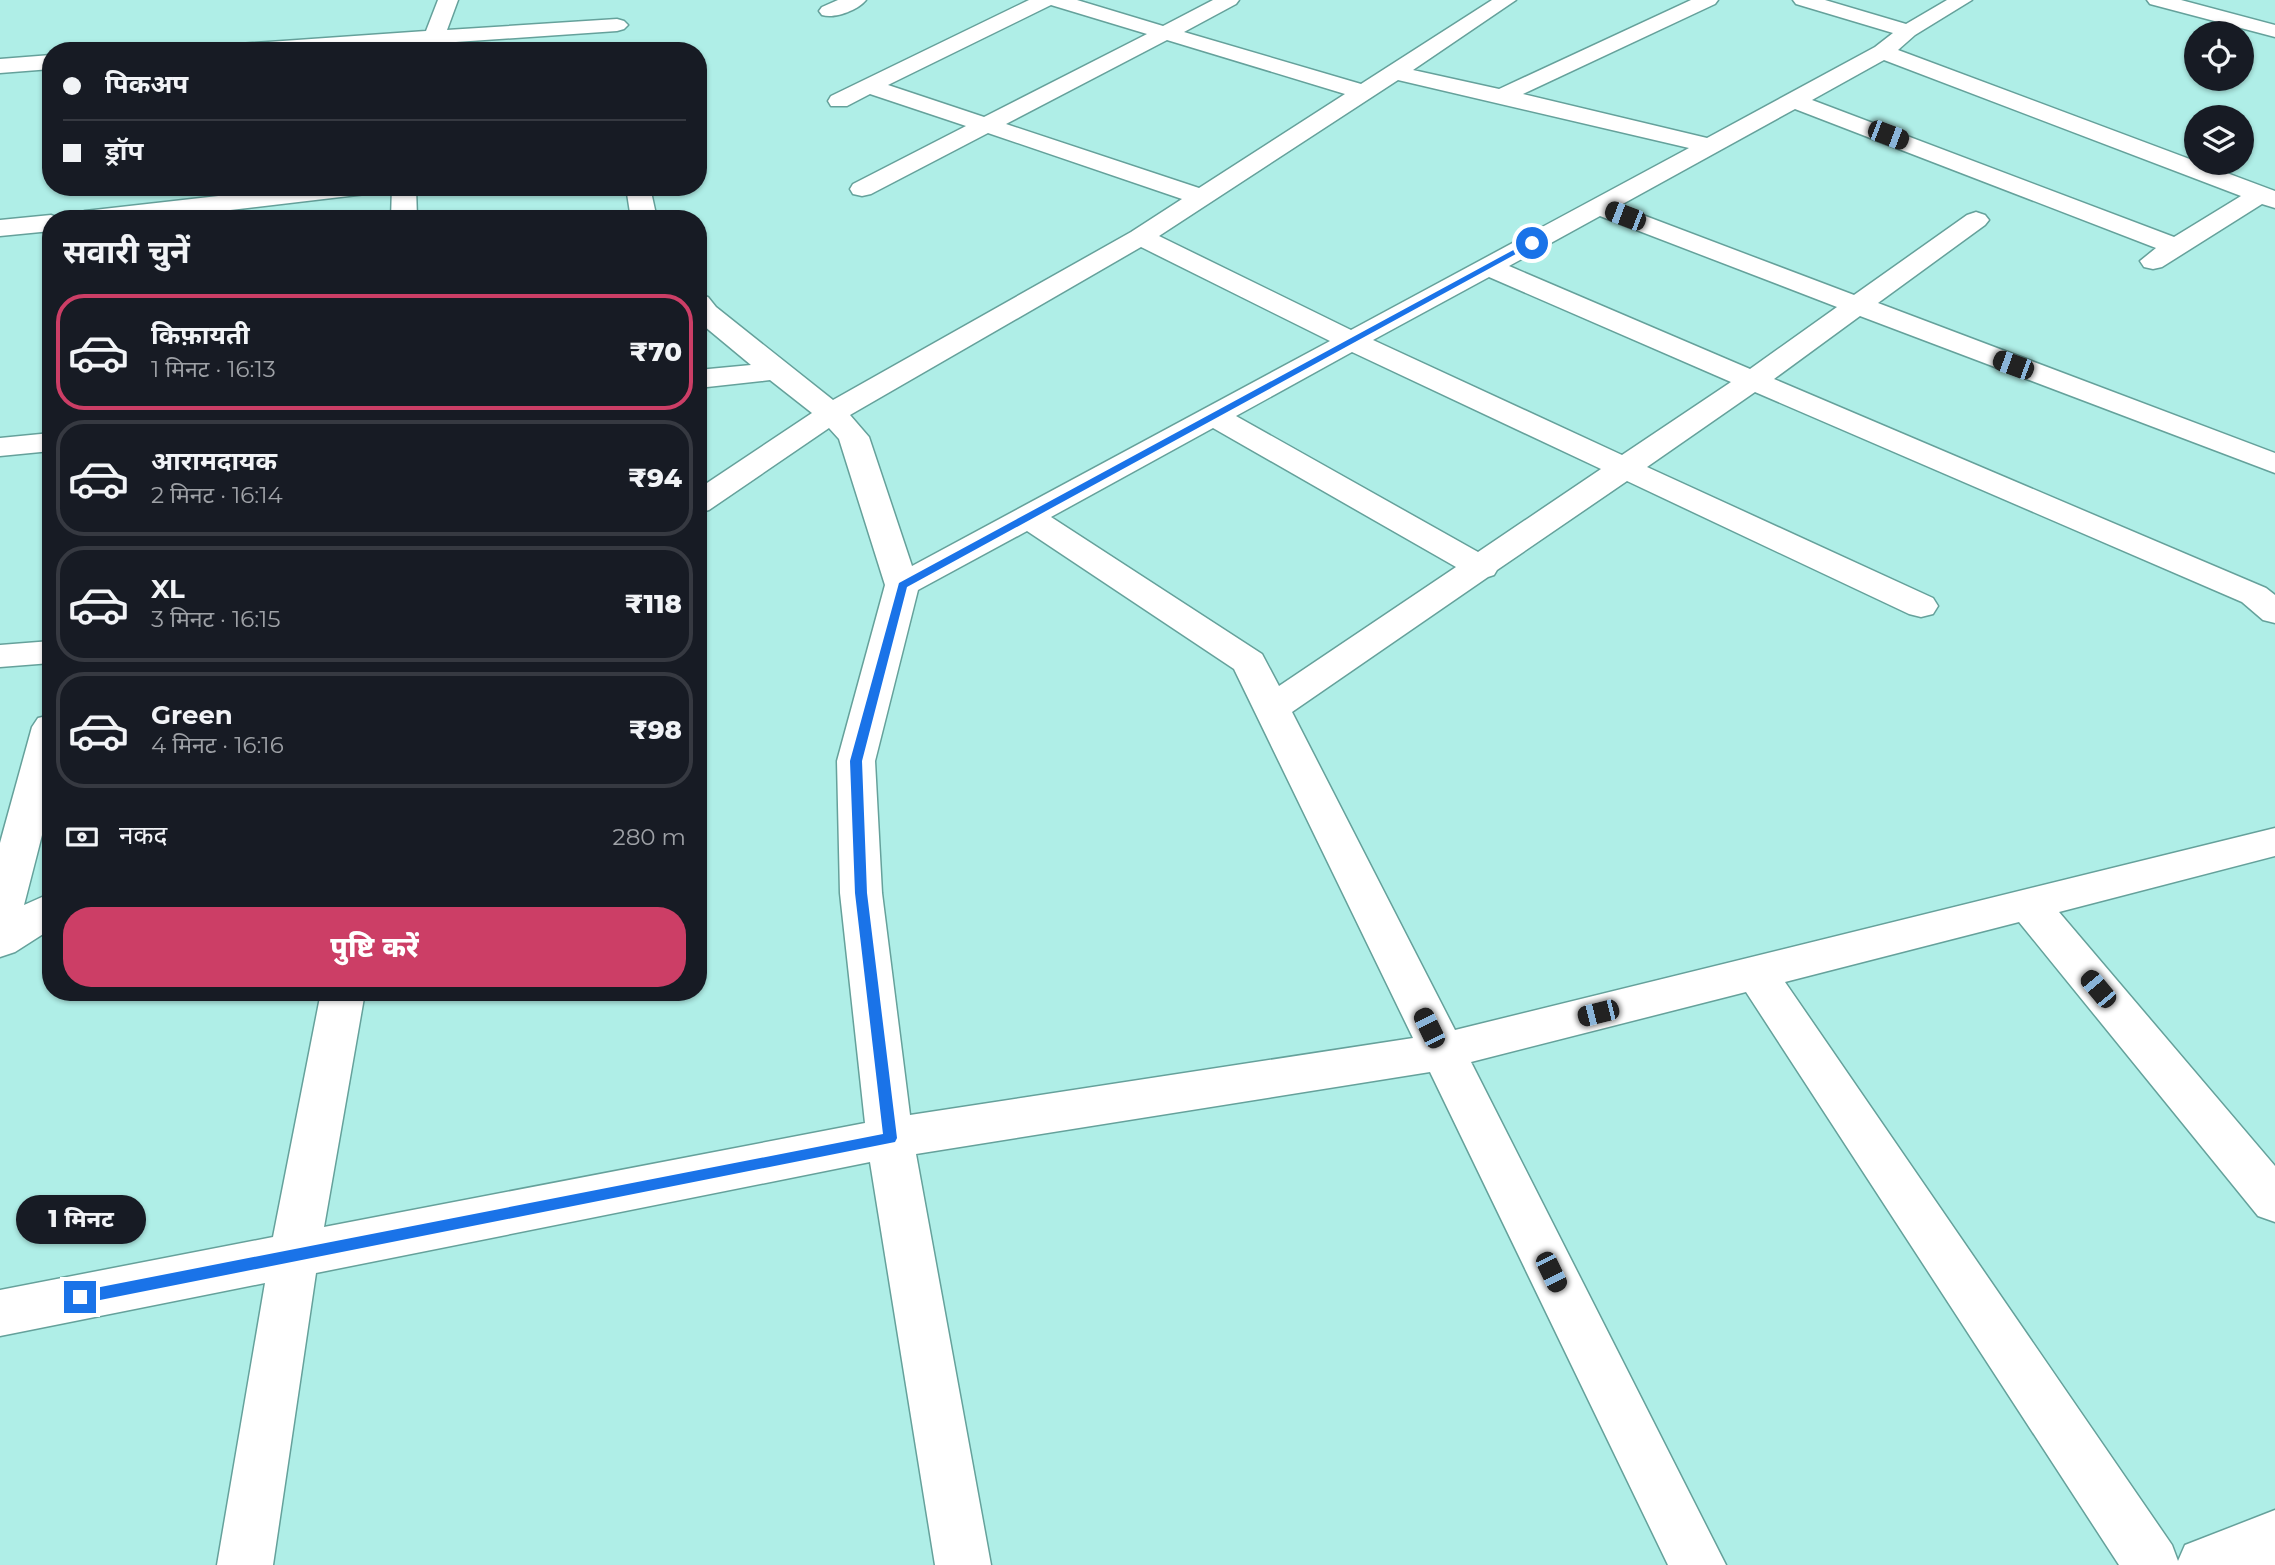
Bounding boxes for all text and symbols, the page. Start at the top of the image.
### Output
map controls [2184,21,2254,175]
button: locate [2184,21,2254,91]
text: पिकअप [105,68,188,100]
button: layers [2184,105,2254,175]
car [1865,118,1912,152]
text: ड्रॉप [105,135,143,167]
car [1602,199,1649,233]
route start [1516,227,1548,259]
text: सवारी चुनें [63,232,190,271]
text: किफ़ायती [151,319,250,351]
icon: car [67,321,130,384]
text: ₹70 [629,336,682,368]
car [1990,348,2037,382]
text: 1 मिनट · 16:13 [151,355,276,383]
text: आरामदायक [151,445,277,477]
icon: car [67,447,130,510]
text: ₹94 [628,462,682,494]
text: 2 मिनट · 16:14 [151,481,283,509]
icon: car [67,573,130,636]
text: XL [151,573,185,605]
text: ₹118 [625,588,682,620]
text: 3 मिनट · 16:15 [151,605,280,633]
icon: car [67,699,130,762]
text: Green [151,699,233,731]
text: ₹98 [629,714,682,746]
text: 4 मिनट · 16:16 [151,731,284,759]
icon: cash [63,818,101,856]
text: नकद [119,819,167,851]
text: 280 m [613,823,686,851]
button: पुष्टि करें [63,907,686,987]
car [2077,966,2120,1012]
car [1576,998,1621,1028]
car [1411,1005,1448,1051]
callout: 1 मिनट [15,1196,145,1244]
text: 1 मिनट [48,1205,114,1233]
car [1533,1249,1570,1295]
route end [64,1281,96,1313]

